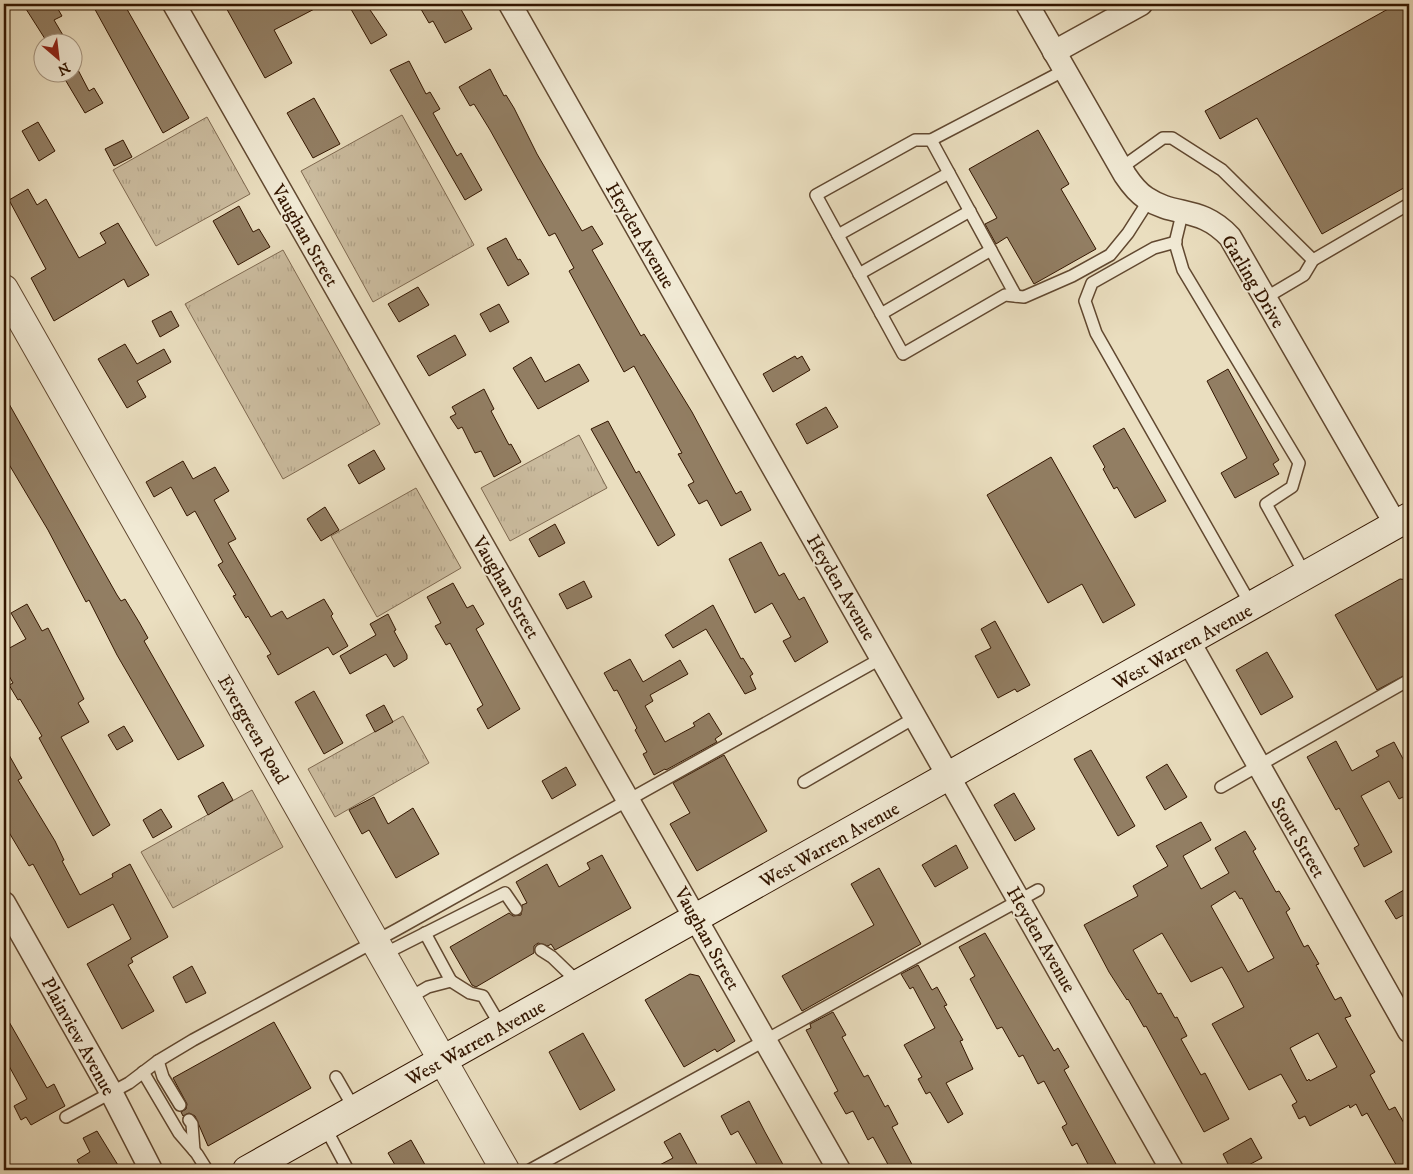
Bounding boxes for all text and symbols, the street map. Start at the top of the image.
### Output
north arrow [32,32,82,82]
text: N [54,58,73,79]
street label: Heyden Avenue [600,179,679,293]
street label: Vaughan Street [266,180,343,291]
street label: Garling Drive [1216,231,1290,333]
street label: Heyden Avenue [801,531,880,645]
street label: Vaughan Street [467,532,544,643]
street label: West Warren Avenue [1108,599,1257,696]
street label: Evergreen Road [212,671,293,789]
street label: Stout Street [1265,793,1330,882]
street label: West Warren Avenue [755,797,904,894]
street label: Vaughan Street [668,882,744,994]
street label: Heyden Avenue [1001,883,1080,997]
street label: Plainview Avenue [36,974,120,1100]
street label: West Warren Avenue [401,995,550,1092]

